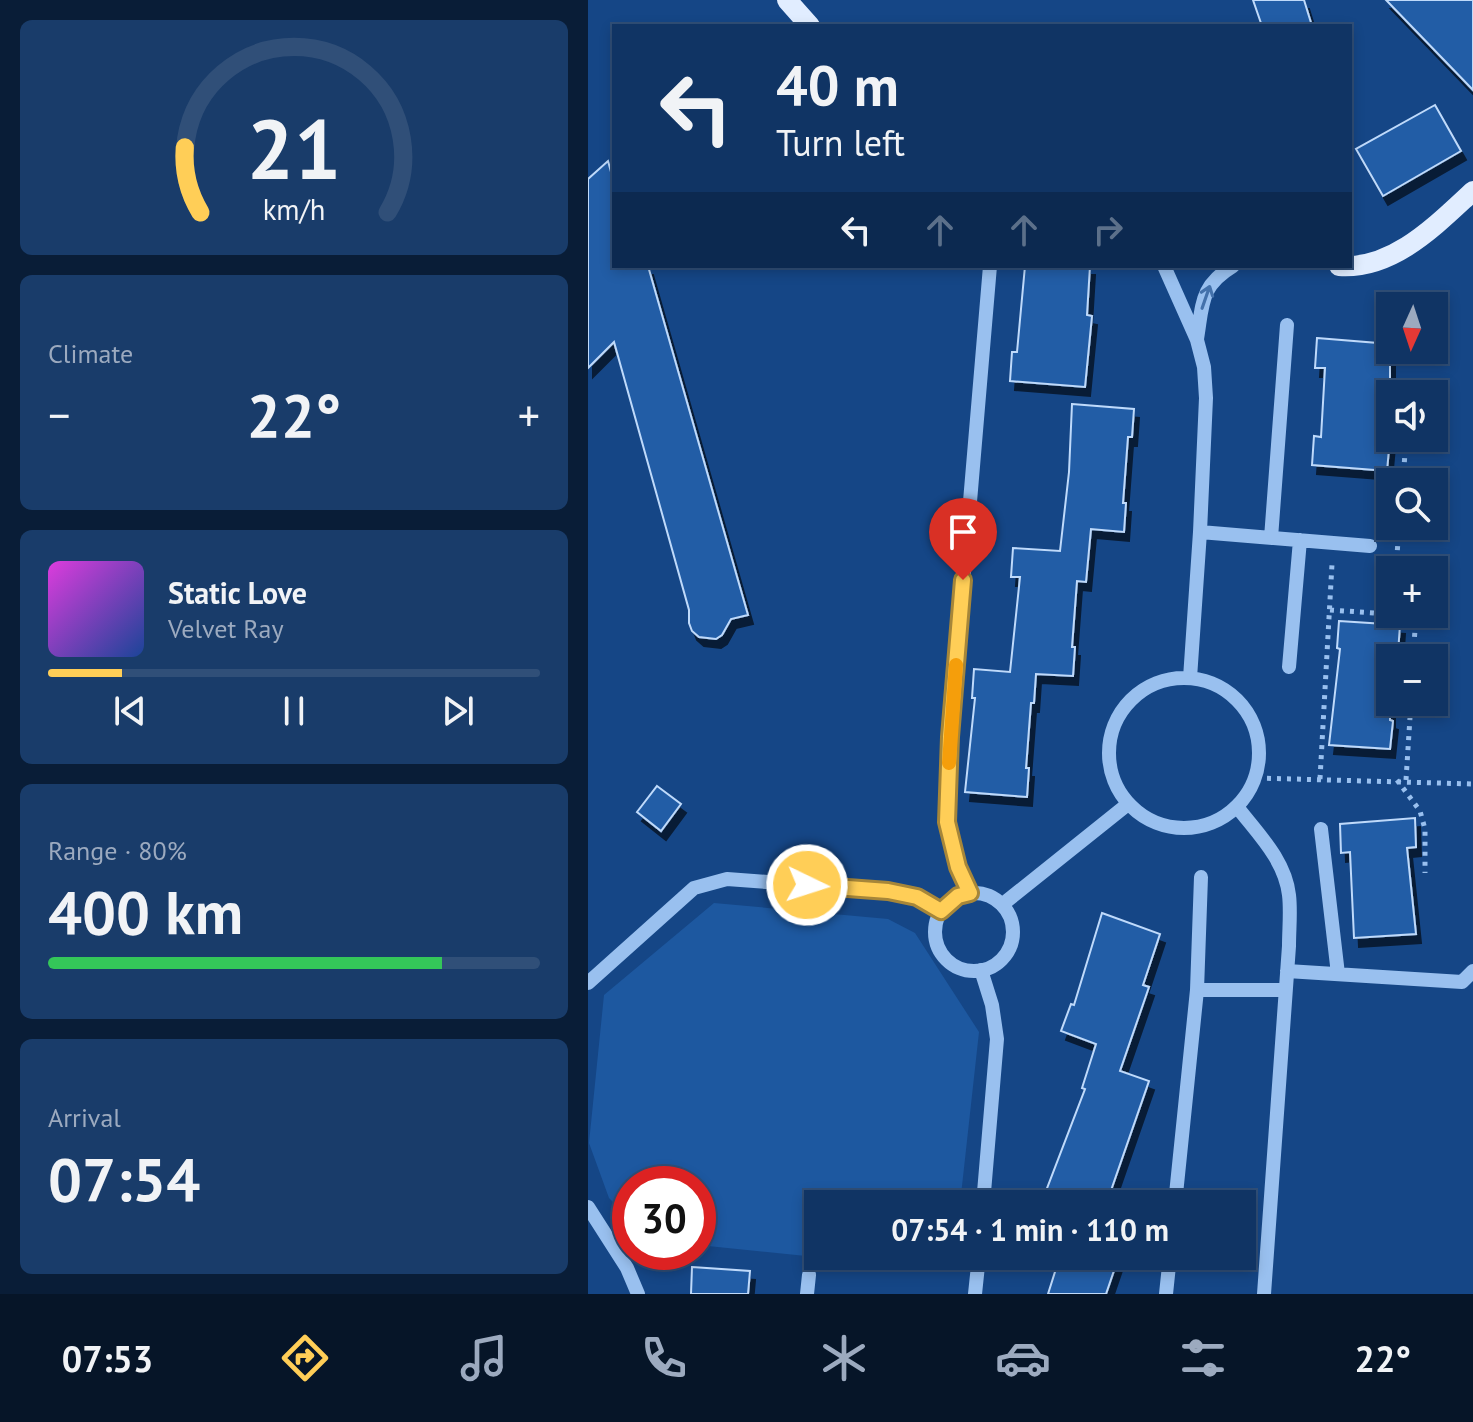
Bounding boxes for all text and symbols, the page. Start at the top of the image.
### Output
text: 40 m [776,49,899,121]
icon: left [644,56,748,160]
text: 21 [247,94,341,202]
text: Turn left [776,119,905,166]
text: km/h [263,192,325,229]
icon: left [834,208,878,252]
icon: ahead [918,208,962,252]
icon: ahead [1002,208,1046,252]
icon: right [1086,208,1130,252]
one-way arrow [1200,285,1214,310]
north arrow [1376,292,1448,364]
map controls [1376,292,1448,716]
text: Climate [48,337,133,370]
text: 22° [247,376,341,454]
button: sound [1376,380,1448,452]
text: − [48,386,70,443]
text: + [518,386,540,443]
button: search [1376,468,1448,540]
pin [929,498,997,580]
icon: arrive [941,510,985,554]
button: + [1376,556,1448,628]
text: Static Love [168,573,307,612]
text: Velvet Ray [168,612,284,645]
button: − [1376,644,1448,716]
icon: previous [108,689,152,733]
icon: pause [272,689,316,733]
icon: next [436,689,480,733]
text: Range · 80% [48,834,187,867]
position arrow [765,843,849,927]
text: 400 km [48,873,243,951]
text: Arrival [48,1101,121,1134]
text: 07:54 [48,1140,200,1218]
speed limit sign: 30 [612,1166,716,1270]
text: 07:54 · 1 min · 110 m [891,1210,1169,1249]
icon: directions [277,1330,333,1386]
icon: music [456,1330,512,1386]
icon: phone [636,1330,692,1386]
icon: climate [816,1330,872,1386]
icon: car [995,1330,1051,1386]
icon: filters [1175,1330,1231,1386]
text: 07:53 [62,1335,153,1382]
text: 22° [1355,1335,1411,1382]

